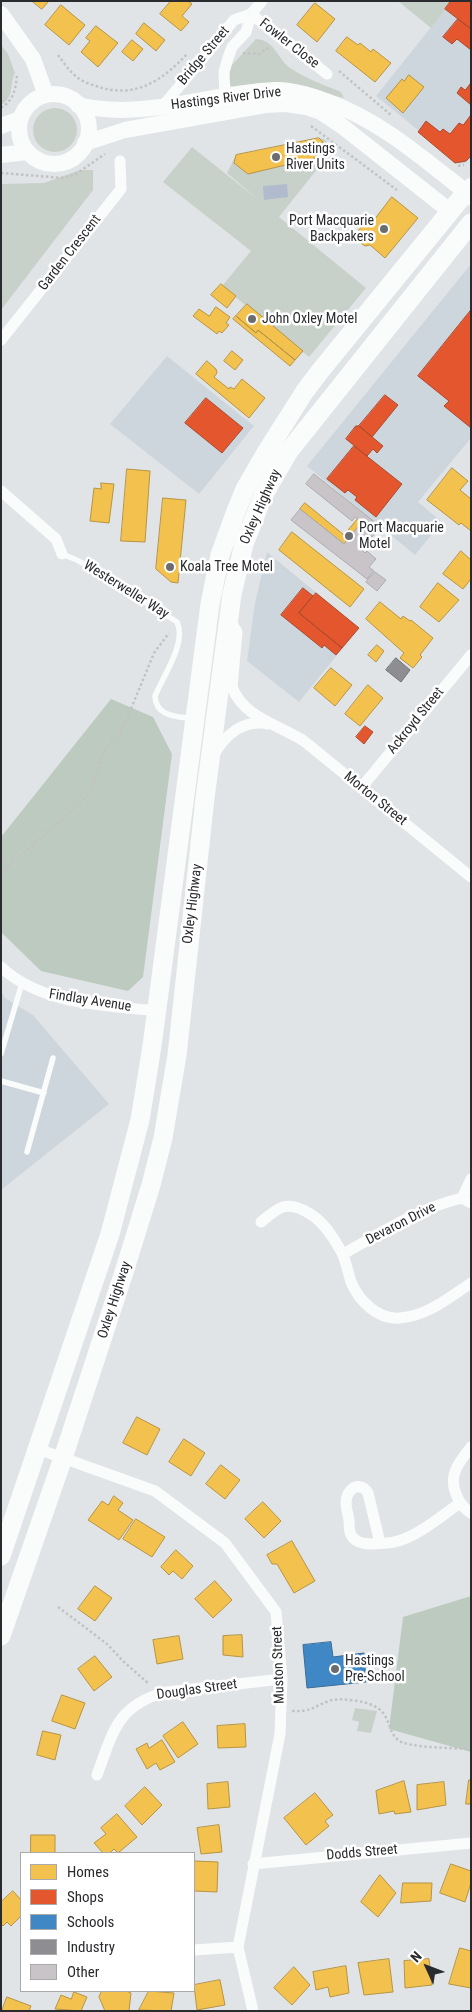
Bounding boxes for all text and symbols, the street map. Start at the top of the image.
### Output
street label: Fowler Close [256,15,322,73]
street label: Bridge Street [175,23,233,89]
street label: Hastings River Drive [170,84,282,114]
place label: Hastings River Units [286,141,345,174]
marker: Hastings River Units [270,151,282,163]
street label: Garden Crescent [35,212,105,294]
place label: Port Macquarie Backpakers [289,213,374,246]
marker: Port Macquarie Backpakers [378,223,390,235]
place label: John Oxley Motel [262,311,357,327]
marker: John Oxley Motel [246,313,258,325]
street label: Oxley Highway [237,467,285,547]
place label: Port Macquarie Motel [359,520,444,552]
marker: Port Macquarie Motel [343,530,355,542]
street label: Westerweller Way [80,557,172,623]
place label: Koala Tree Motel [180,559,273,575]
marker: Koala Tree Motel [164,561,176,573]
street label: Ackroyd Street [384,684,448,758]
street label: Morton Street [340,769,410,829]
street label: Oxley Highway [180,863,206,945]
street label: Findlay Avenue [48,986,132,1016]
street label: Devaron Drive [363,1199,439,1249]
street label: Oxley Highway [95,1259,135,1341]
street label: Muston Street [269,1626,289,1704]
place label: Hastings Pre-School [345,1653,405,1685]
marker: Hastings Pre-School [329,1663,341,1675]
street label: Douglas Street [156,1676,238,1704]
street label: Dodds Street [326,1842,398,1864]
legend [20,1852,195,1992]
text: Homes [67,1863,109,1881]
text: Shops [67,1888,104,1906]
text: Schools [67,1913,114,1931]
text: Industry [67,1938,115,1956]
north arrow [402,1942,452,1992]
text: N [407,1948,425,1965]
text: Other [67,1963,99,1981]

